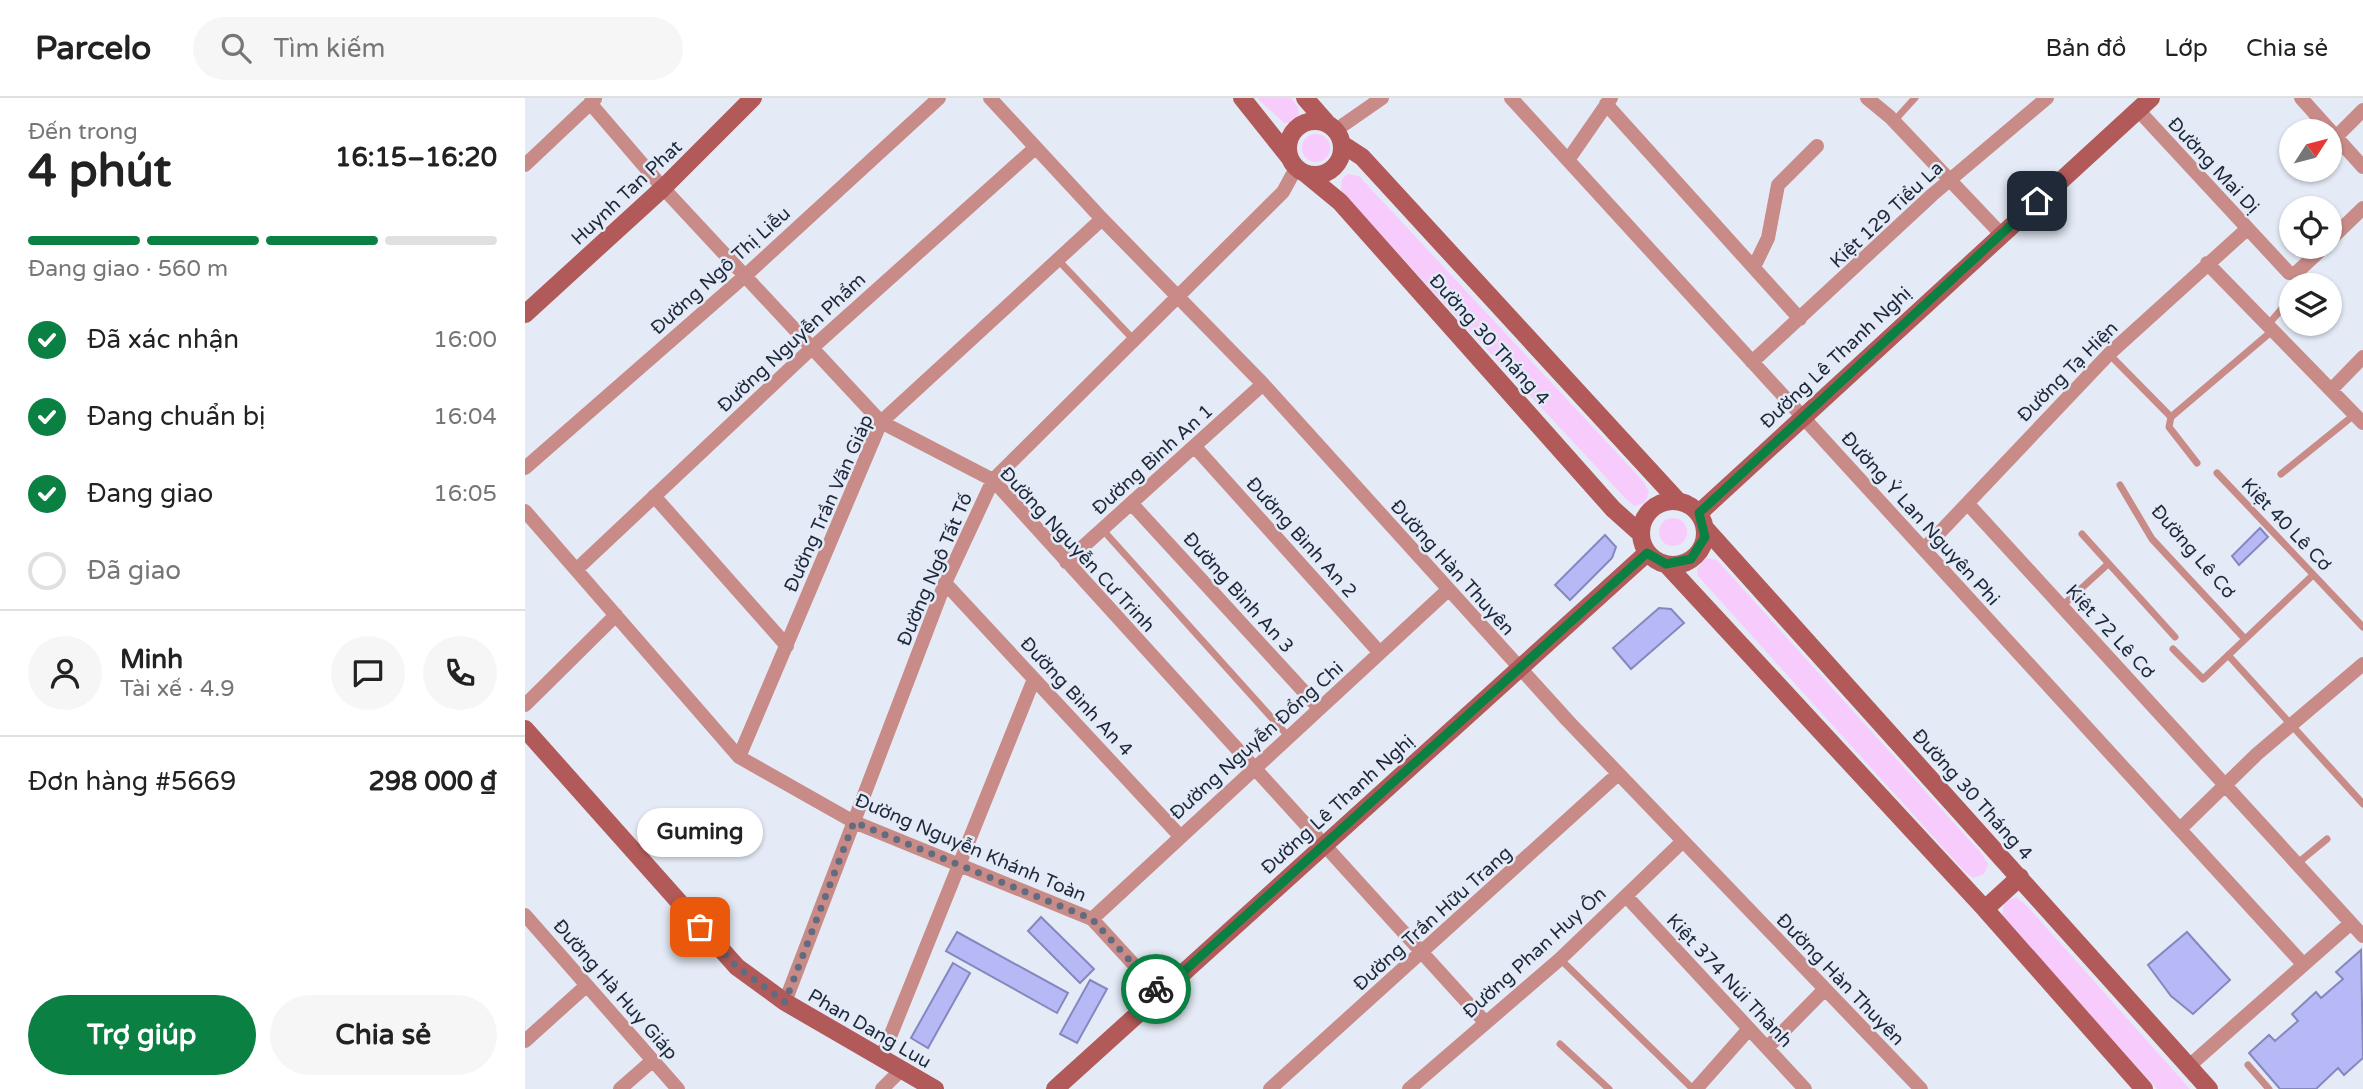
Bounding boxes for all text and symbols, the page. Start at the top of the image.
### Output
search box [193,17,683,80]
text: Parcelo [35,29,151,68]
icon: search [217,29,255,67]
text: Tìm kiếm [273,33,385,64]
text: Bản đồ [2045,34,2126,63]
text: Lớp [2164,34,2208,63]
text: Chia sẻ [2246,34,2328,63]
street label: Đường Mai Dị [2163,113,2263,218]
text: Đến trong [28,118,138,146]
north arrow [2279,119,2341,182]
map controls [2279,119,2342,336]
street label: Huynh Tan Phat [567,136,687,250]
text: 16:15–16:20 [335,142,497,173]
text: 4 phút [28,144,171,199]
street label: Kiệt 129 Tiểu La [1826,157,1948,273]
pin [2007,171,2067,231]
icon: home [2018,182,2056,220]
button: locate [2279,196,2342,259]
street label: Đường Ngô Thị Liễu [646,202,795,339]
text: Đang giao · 560 m [28,255,228,283]
street label: Đường Nguyễn Phẩm [713,268,870,417]
street label: Đường 30 Tháng 4 [1425,270,1554,410]
button: layers [2279,273,2342,336]
street label: Đường Lê Thanh Nghị [1756,282,1915,433]
street label: Đường Tạ Hiện [2013,317,2122,426]
icon: check [28,321,66,359]
text: Đã xác nhận [87,324,239,355]
text: 16:00 [433,326,497,354]
icon: check [28,398,66,436]
street label: Đường Bình An 1 [1088,400,1217,520]
text: Đang chuẩn bị [87,401,266,432]
text: 16:04 [433,403,497,431]
street label: Đường Trần Văn Giáp [780,411,878,596]
street label: Đường Ỷ Lan Nguyên Phi [1836,427,2005,610]
street label: Đường Nguyễn Cư Trinh [995,463,1159,637]
street label: Đường Bình An 2 [1241,473,1361,602]
street label: Kiệt 40 Lê Cơ [2237,474,2336,576]
icon: check [28,475,66,513]
text: Đang giao [87,478,213,509]
text: 16:05 [433,480,497,508]
street label: Đường Ngô Tất Tố [893,490,977,649]
street label: Đường Hàn Thuyên [1386,495,1519,640]
street label: Đường Lê Cơ [2147,500,2240,603]
street label: Đường Bình An 3 [1178,528,1298,657]
text: Đã giao [87,555,181,586]
street label: Kiệt 72 Lê Cơ [2061,580,2159,683]
street label: Đường Bình An 4 [1016,633,1137,761]
button: person [28,636,102,710]
button: chat [331,636,405,710]
button: phone [423,636,497,710]
text: Minh [120,644,183,675]
street label: Đường Nguyễn Đổng Chi [1166,657,1348,824]
text: Tài xế · 4.9 [120,675,235,703]
street label: Đường 30 Tháng 4 [1908,725,2037,865]
street label: Đường Lê Thanh Nghị [1257,730,1419,879]
text: Đơn hàng #5669 [28,766,236,797]
text: 298 000 ₫ [368,766,497,797]
street label: Đường Nguyễn Khánh Toàn [852,789,1090,907]
callout: Guming [637,808,763,857]
text: Guming [657,818,743,846]
street label: Đường Trần Hữu Trang [1349,842,1516,996]
street label: Đường Phan Huy Ôn [1459,883,1611,1023]
pin [670,897,730,957]
icon: bag [681,908,719,946]
street label: Kiệt 374 Núi Thành [1662,909,1797,1052]
street label: Đường Hàn Thuyên [1772,909,1909,1050]
street label: Đường Hà Huy Giáp [548,915,682,1064]
courier [1121,954,1191,1024]
icon: bike [1137,970,1175,1008]
street label: Phan Dang Luu [804,985,935,1073]
button: Trợ giúp [28,995,256,1075]
button: Chia sẻ [270,995,497,1075]

